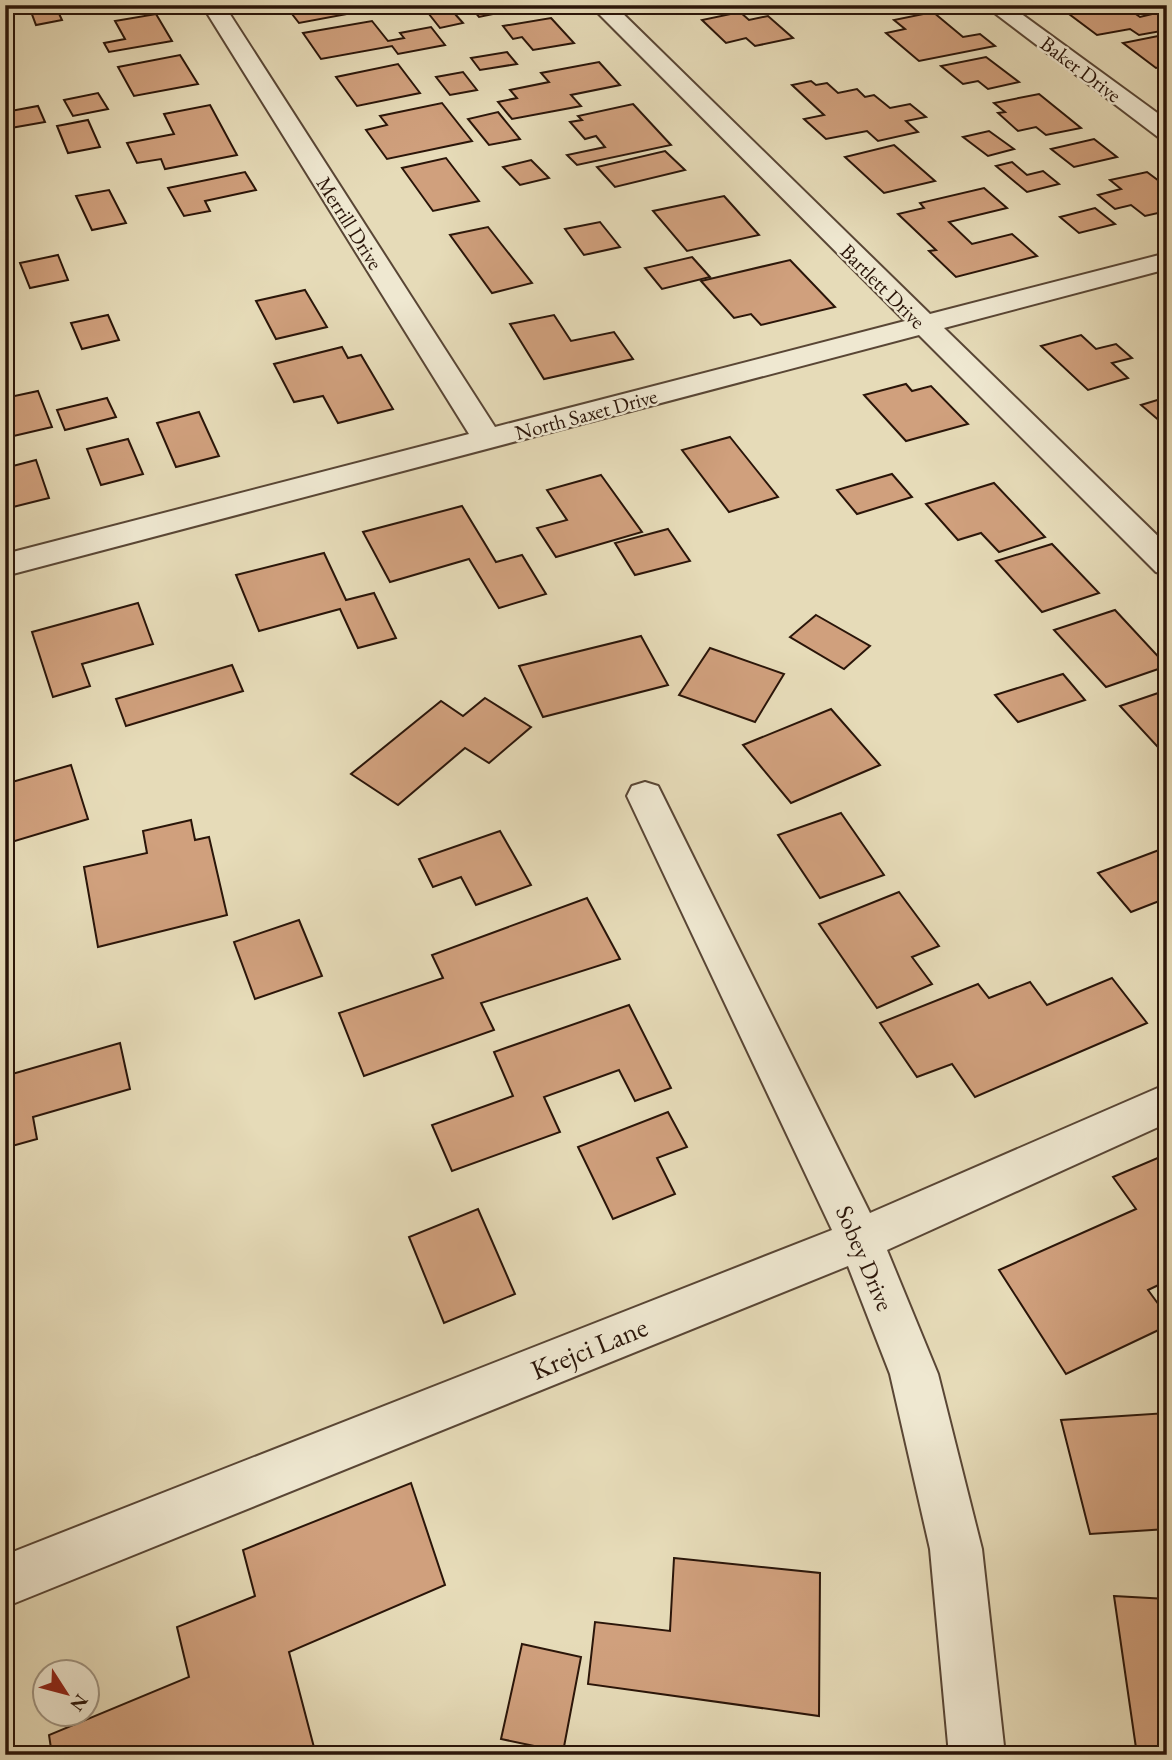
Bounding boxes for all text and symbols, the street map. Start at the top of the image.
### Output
street label: Baker Drive [1035,30,1127,108]
street label: Merrill Drive [311,171,389,275]
street label: Bartlett Drive [835,238,931,334]
street label: North Saxet Drive [512,382,660,446]
street label: Sobey Drive [829,1201,901,1315]
street label: Krejci Lane [525,1308,653,1388]
north arrow [32,1658,102,1728]
text: N [64,1689,94,1717]

